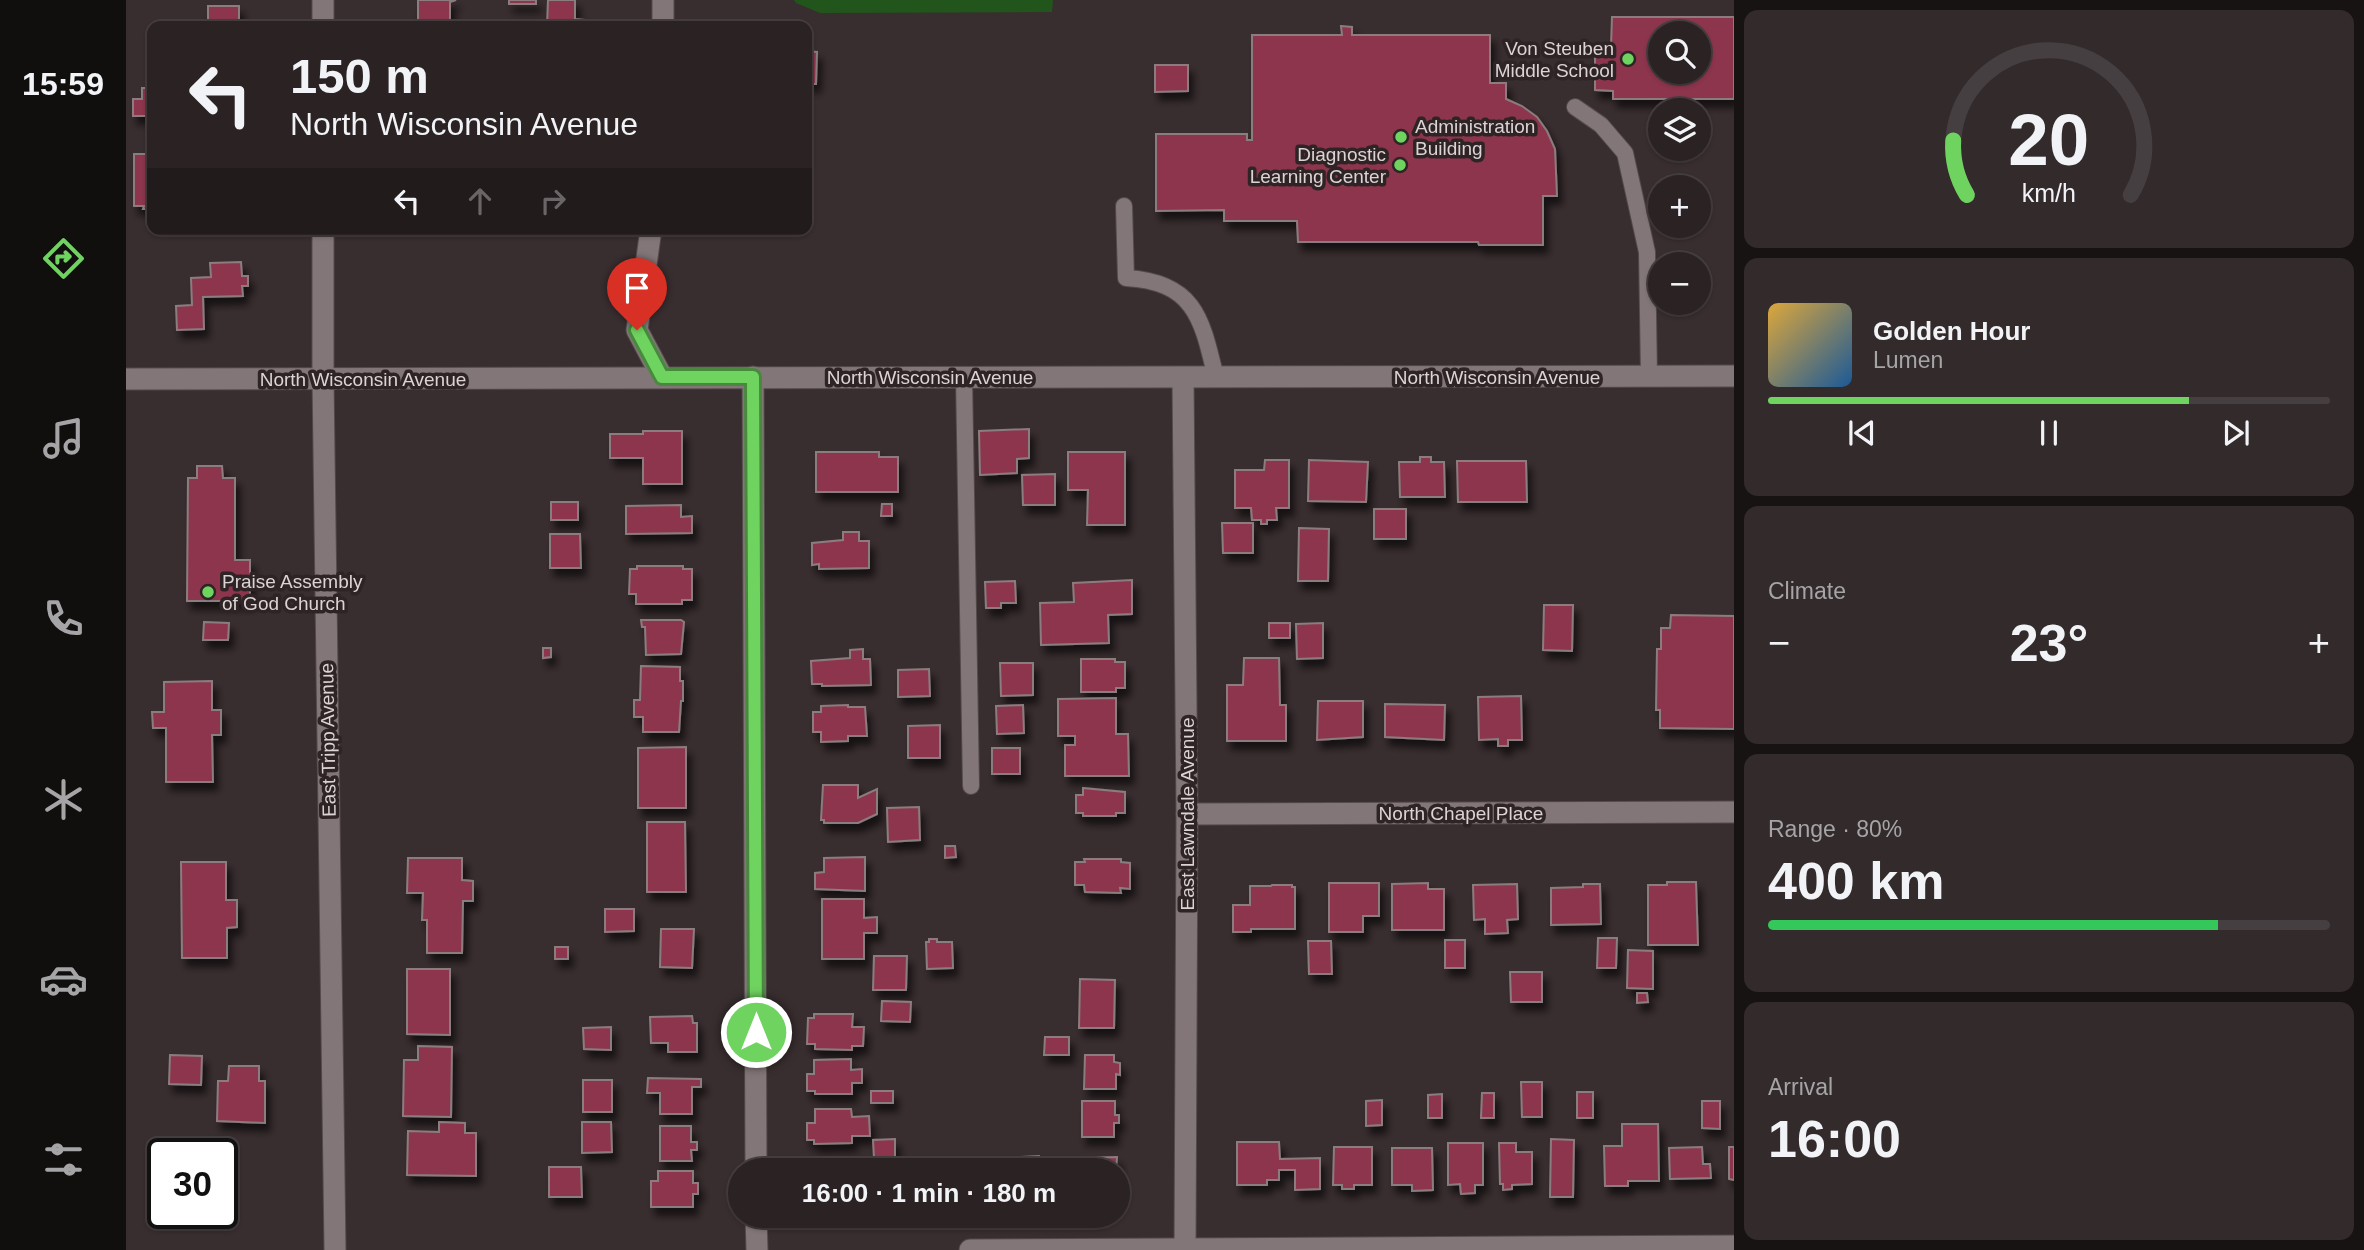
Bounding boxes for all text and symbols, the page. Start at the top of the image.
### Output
map controls [1648,21,1711,315]
button: search [1648,21,1711,84]
place label: Von Steuben Middle School [1495,38,1614,81]
icon: left [175,49,266,140]
text: 150 m [290,49,429,103]
marker: Von Steuben Middle School [1620,51,1636,67]
text: 15:59 [22,66,104,102]
button: layers [1648,98,1711,161]
text: 20 [2009,99,2089,180]
text: North Wisconsin Avenue [290,106,638,142]
place label: Administration Building [1415,116,1535,159]
marker: Administration Building [1393,129,1409,145]
place label: Diagnostic Learning Center [1250,144,1387,187]
marker: Diagnostic Learning Center [1392,157,1408,173]
button: + [1648,175,1711,238]
text: km/h [2022,179,2076,207]
icon: left [388,182,426,220]
icon: ahead [461,182,499,220]
icon: right [534,182,572,220]
icon: directions [39,234,88,283]
button: − [1648,252,1711,315]
pin [607,258,667,330]
icon: arrive [618,269,656,307]
text: Golden Hour [1873,316,2030,346]
text: Lumen [1873,347,1943,373]
street label: North Wisconsin Avenue [827,367,1033,388]
street label: North Wisconsin Avenue [1394,367,1600,388]
street label: North Wisconsin Avenue [260,369,466,390]
icon: music [39,414,88,463]
icon: previous [1843,414,1881,452]
icon: pause [2030,414,2068,452]
icon: next [2217,414,2255,452]
place label: Praise Assembly of God Church [222,571,363,614]
text: Climate [1768,578,1846,604]
marker: Praise Assembly of God Church [200,584,216,600]
icon: phone [39,594,88,643]
text: 23° [2010,614,2088,672]
text: − [1768,622,1790,664]
text: + [2308,622,2330,664]
street label: East Tripp Avenue [316,663,340,817]
street label: East Lawndale Avenue [1177,718,1198,910]
icon: climate [39,775,88,824]
street label: North Chapel Place [1379,803,1543,824]
text: Range · 80% [1768,816,1902,842]
text: 400 km [1768,852,1944,910]
icon: car [39,955,88,1004]
position arrow [719,995,793,1069]
text: Arrival [1768,1074,1833,1100]
text: 16:00 [1768,1110,1901,1168]
icon: filters [39,1135,88,1184]
speed limit sign: 30 [147,1138,238,1229]
text: 16:00 · 1 min · 180 m [802,1178,1056,1208]

